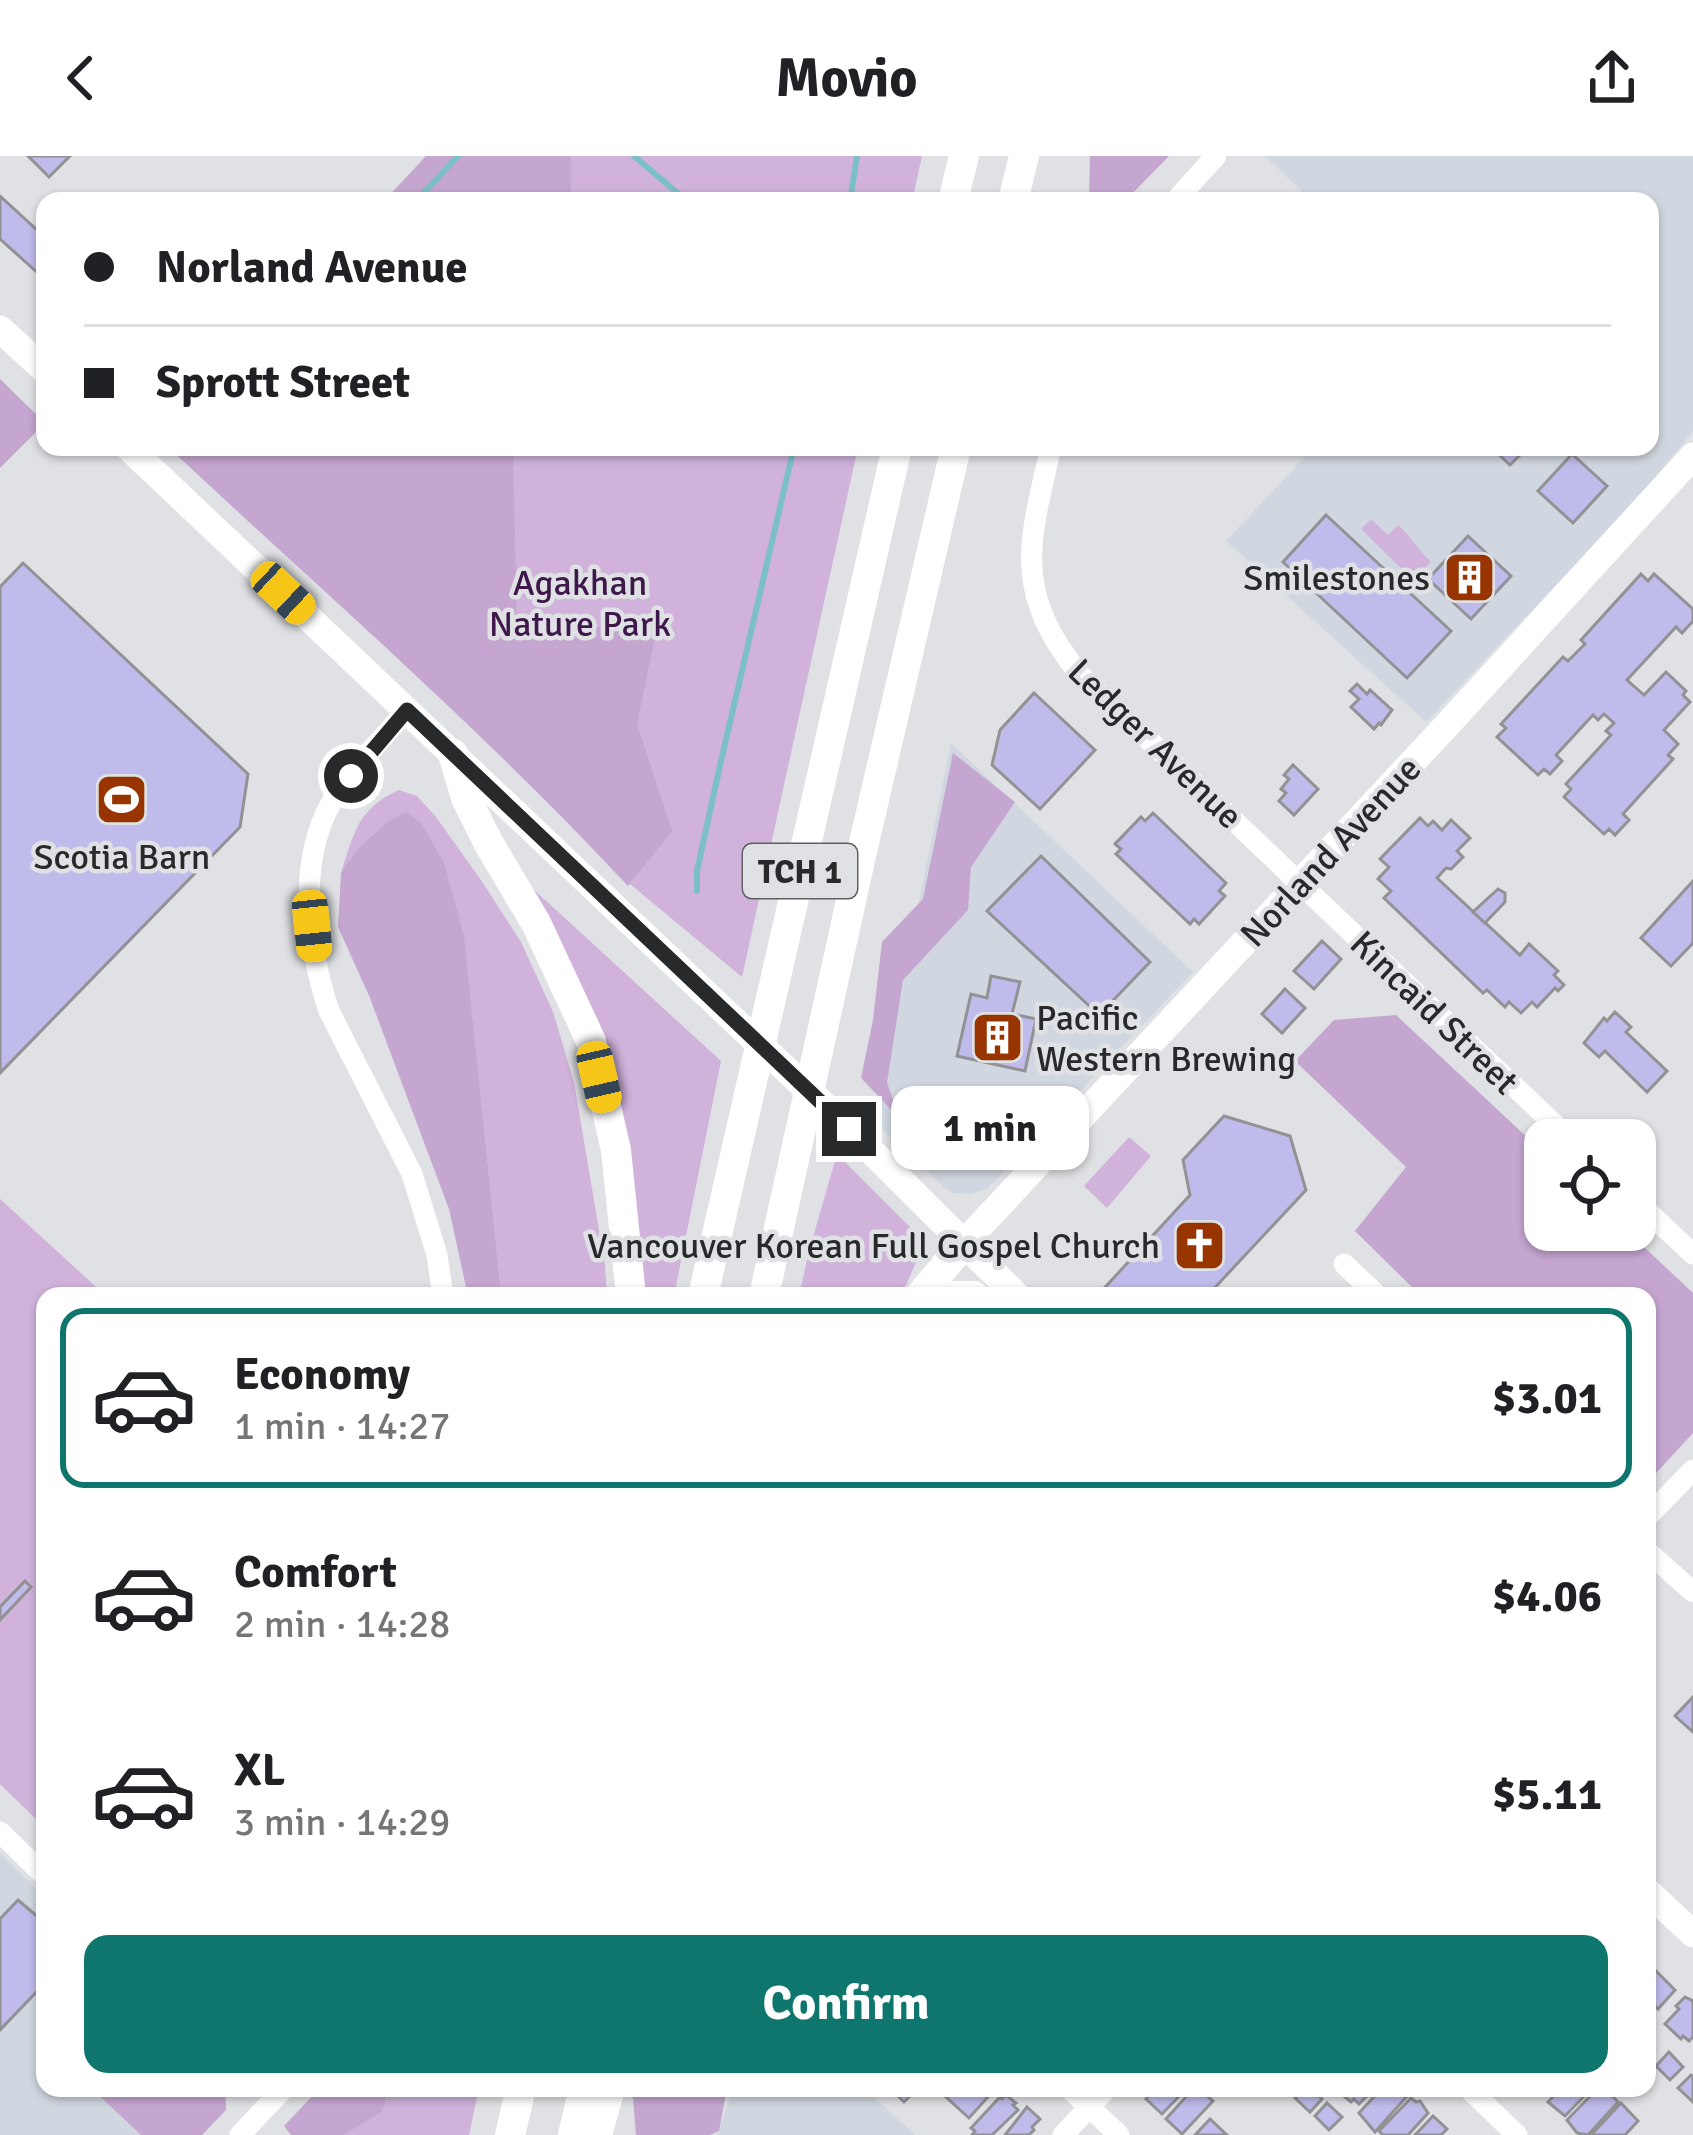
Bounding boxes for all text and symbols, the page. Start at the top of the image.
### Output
icon: back [48,45,114,111]
text: Movio [776,45,917,112]
icon: share [1579,45,1645,111]
text: Norland Avenue [156,240,468,295]
text: Sprott Street [156,355,410,410]
building icon: Smilestones [1441,549,1497,605]
car [244,555,322,631]
place label: Smilestones [1243,556,1430,601]
park label: Agakhan Nature Park [489,561,671,647]
street label: Ledger Avenue [1058,649,1252,839]
street label: Norland Avenue [1231,747,1431,957]
route start [324,749,378,803]
sports icon: Scotia Barn [94,772,150,828]
place label: Scotia Barn [34,835,210,880]
road number: TCH 1 [743,844,857,898]
car [290,888,334,964]
street label: Kincaid Street [1340,922,1528,1105]
place label: Pacific Western Brewing [1036,996,1296,1082]
building icon: Pacific Western Brewing [969,1010,1025,1066]
car [573,1038,625,1116]
callout: 1 min [891,1087,1089,1171]
route end [822,1102,876,1156]
text: 1 min [943,1104,1037,1152]
map controls [1524,1119,1656,1251]
button: locate [1524,1119,1656,1251]
church icon: Vancouver Korean Full Gospel Church [1171,1217,1227,1273]
place label: Vancouver Korean Full Gospel Church [587,1224,1160,1269]
icon: car [90,1344,198,1452]
text: Economy [234,1347,410,1402]
text: $3.01 [1492,1371,1602,1426]
text: 1 min · 14:27 [234,1402,450,1450]
icon: car [90,1542,198,1650]
text: Comfort [234,1545,397,1600]
text: $4.06 [1492,1569,1602,1624]
text: 2 min · 14:28 [234,1600,450,1648]
icon: car [90,1740,198,1848]
text: XL [234,1743,285,1798]
text: $5.11 [1492,1767,1602,1822]
text: 3 min · 14:29 [234,1798,450,1846]
button: Confirm [84,1935,1608,2073]

